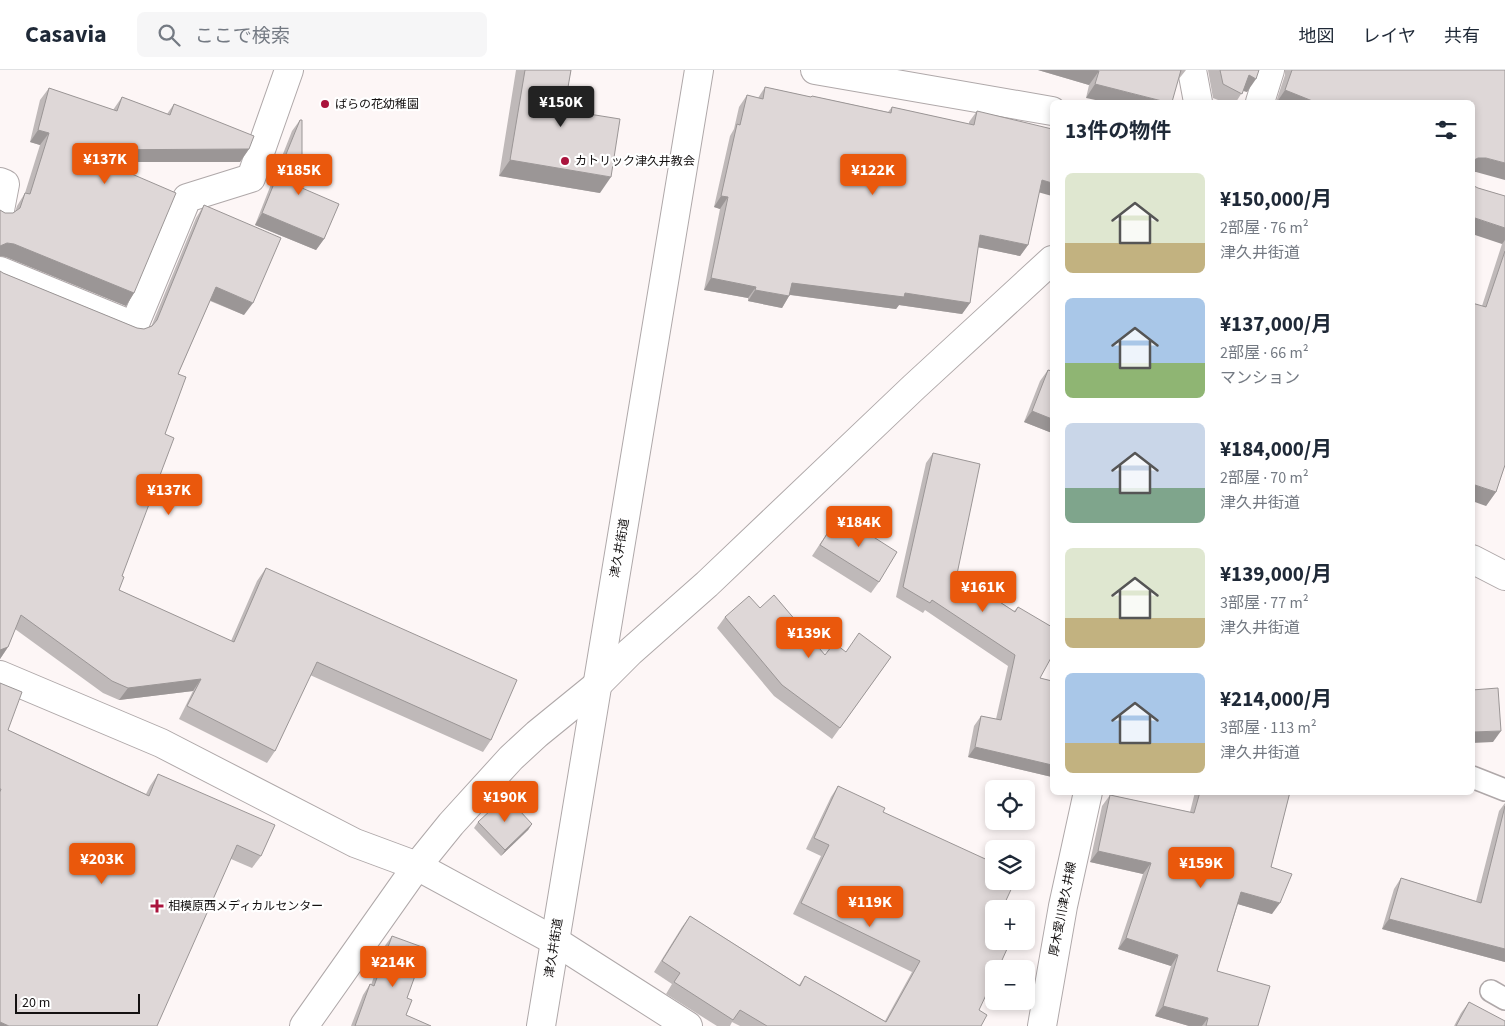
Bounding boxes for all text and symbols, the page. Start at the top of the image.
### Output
search box [137,12,487,57]
text: Casavia [25,17,107,52]
icon: search [155,21,183,49]
text: ここで検索 [195,23,290,50]
text: 地図 [1299,24,1335,49]
text: レイヤ [1363,24,1416,49]
text: 共有 [1444,24,1480,49]
pin: ¥150K [526,85,596,128]
text: ¥150K [539,91,583,113]
place label: ばらの花幼稚園 [335,96,419,113]
marker: ばらの花幼稚園 [319,98,331,110]
text: 13件の物件 [1065,116,1171,146]
icon: filters [1432,116,1460,144]
pin: ¥137K [70,142,140,185]
text: ¥137K [83,148,127,170]
place label: カトリック津久井教会 [575,153,695,170]
pin: ¥185K [264,154,334,196]
pin: ¥122K [838,154,908,196]
marker: カトリック津久井教会 [559,155,571,167]
text: ¥185K [277,159,321,181]
text: ¥122K [851,159,895,181]
text: ¥150,000/月 [1220,184,1332,214]
icon: home [1105,193,1165,253]
text: 2部屋 · 76 m² [1220,217,1309,239]
text: 津久井街道 [1220,242,1300,264]
text: ¥137,000/月 [1220,309,1332,339]
icon: home [1105,318,1165,378]
text: 2部屋 · 66 m² [1220,342,1309,364]
text: マンション [1220,367,1300,389]
text: ¥184,000/月 [1220,434,1332,464]
icon: home [1105,443,1165,503]
text: 2部屋 · 70 m² [1220,467,1309,489]
pin: ¥137K [134,474,204,516]
text: ¥137K [147,479,191,501]
text: 津久井街道 [1220,492,1300,514]
pin: ¥184K [824,506,894,548]
text: ¥184K [837,511,881,533]
street label: 津久井街道 [606,517,634,579]
text: ¥139,000/月 [1220,559,1332,589]
icon: home [1105,568,1165,628]
pin: ¥161K [948,570,1018,613]
text: ¥161K [961,576,1005,598]
text: 3部屋 · 77 m² [1220,592,1309,614]
pin: ¥139K [774,616,844,659]
text: 津久井街道 [1220,617,1300,639]
text: ¥139K [787,622,831,644]
text: ¥214,000/月 [1220,684,1332,714]
icon: home [1105,693,1165,753]
text: 3部屋 · 113 m² [1220,717,1317,739]
text: 津久井街道 [1220,742,1300,764]
pin: ¥190K [470,780,540,823]
map controls [985,780,1035,1010]
button: locate [985,780,1035,830]
text: ¥190K [483,786,527,808]
button: layers [985,840,1035,890]
pin: ¥203K [67,842,137,885]
pin: ¥159K [1166,846,1236,889]
text: ¥203K [80,848,124,870]
text: ¥159K [1179,852,1223,874]
street label: 厚木愛川津久井線 [1045,860,1081,958]
pin: ¥119K [835,886,905,928]
text: ¥119K [848,891,892,913]
place label: 相模原西メディカルセンター [168,898,323,915]
marker: 相模原西メディカルセンター [150,899,164,913]
button: + [985,900,1035,950]
street label: 津久井街道 [541,917,567,979]
pin: ¥214K [358,946,428,988]
text: ¥214K [371,951,415,973]
button: − [985,960,1035,1010]
scale bar [15,991,140,1014]
text: 20 m [22,993,50,1013]

